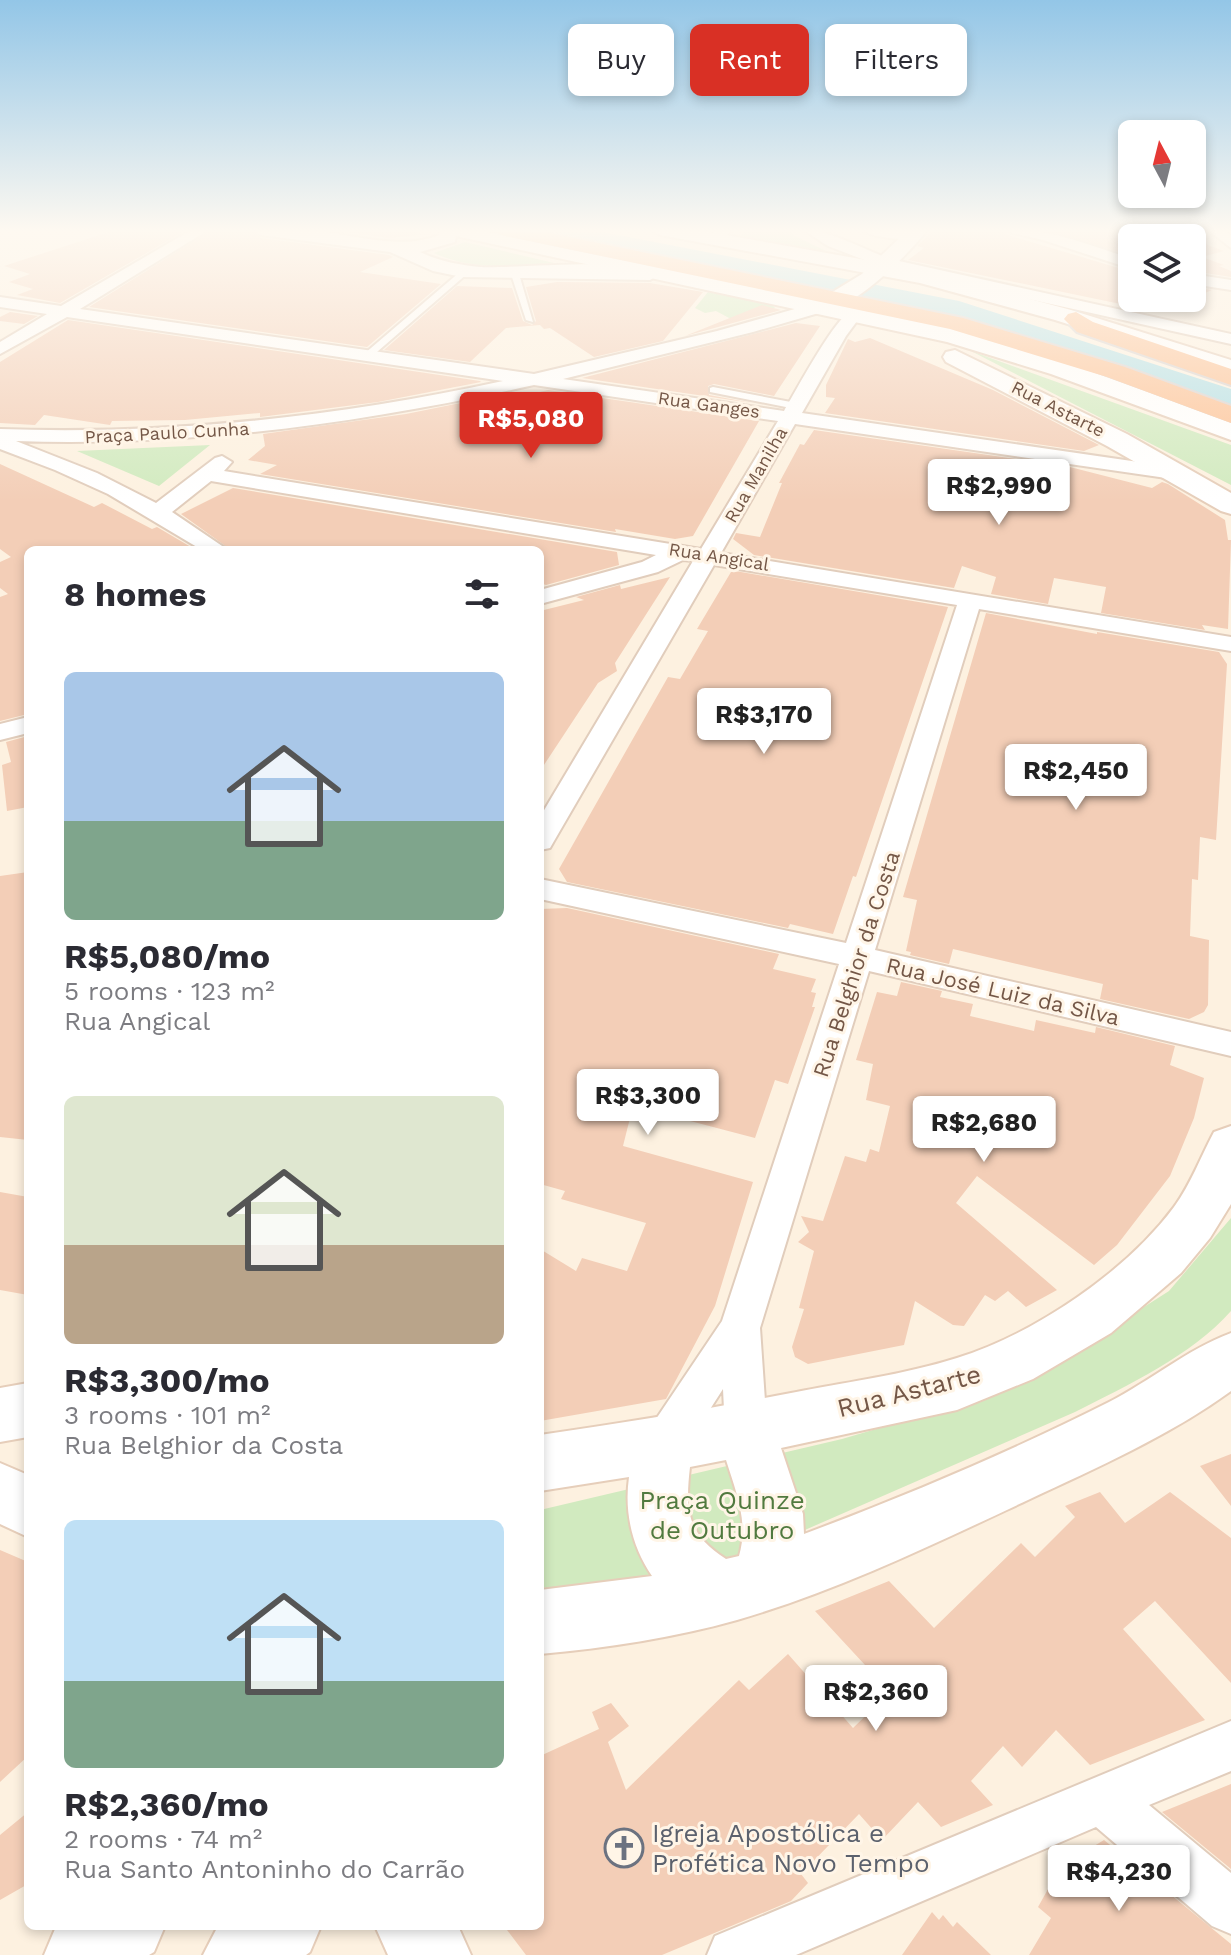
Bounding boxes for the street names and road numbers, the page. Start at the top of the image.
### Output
street label: Rua Astarte [1008,376,1108,441]
street label: Rua Ganges [657,387,761,422]
street label: Praça Paulo Cunha [84,418,250,447]
street label: Rua Manilha [720,423,791,526]
street label: Rua Angical [667,538,771,575]
street label: Rua Belghior da Costa [808,848,905,1080]
street label: Rua José Luiz da Silva [884,952,1122,1031]
street label: Rua Astarte [834,1359,984,1423]

